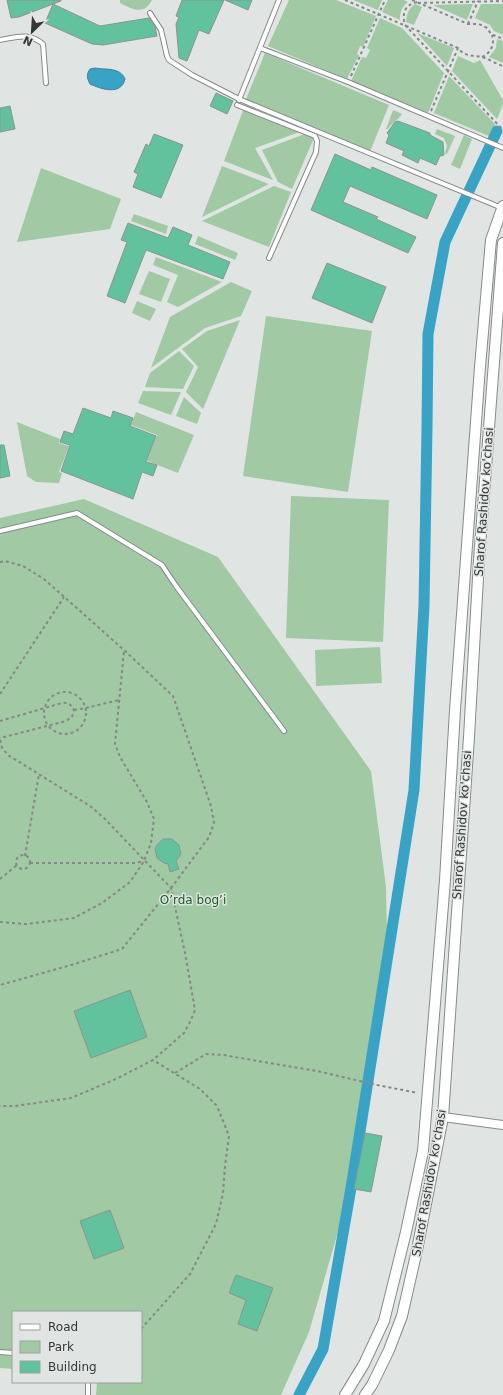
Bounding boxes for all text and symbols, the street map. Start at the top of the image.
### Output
north arrow [12,12,52,52]
text: N [21,33,35,48]
street label: Sharof Rashidov ko'chasi [472,427,496,577]
street label: Sharof Rashidov ko'chasi [450,750,474,900]
park label: O’rda bog’i [160,893,226,907]
street label: Sharof Rashidov ko'chasi [409,1108,449,1258]
legend [12,1311,142,1383]
text: Road [48,1320,78,1334]
text: Park [48,1340,74,1354]
text: Building [48,1360,97,1374]

